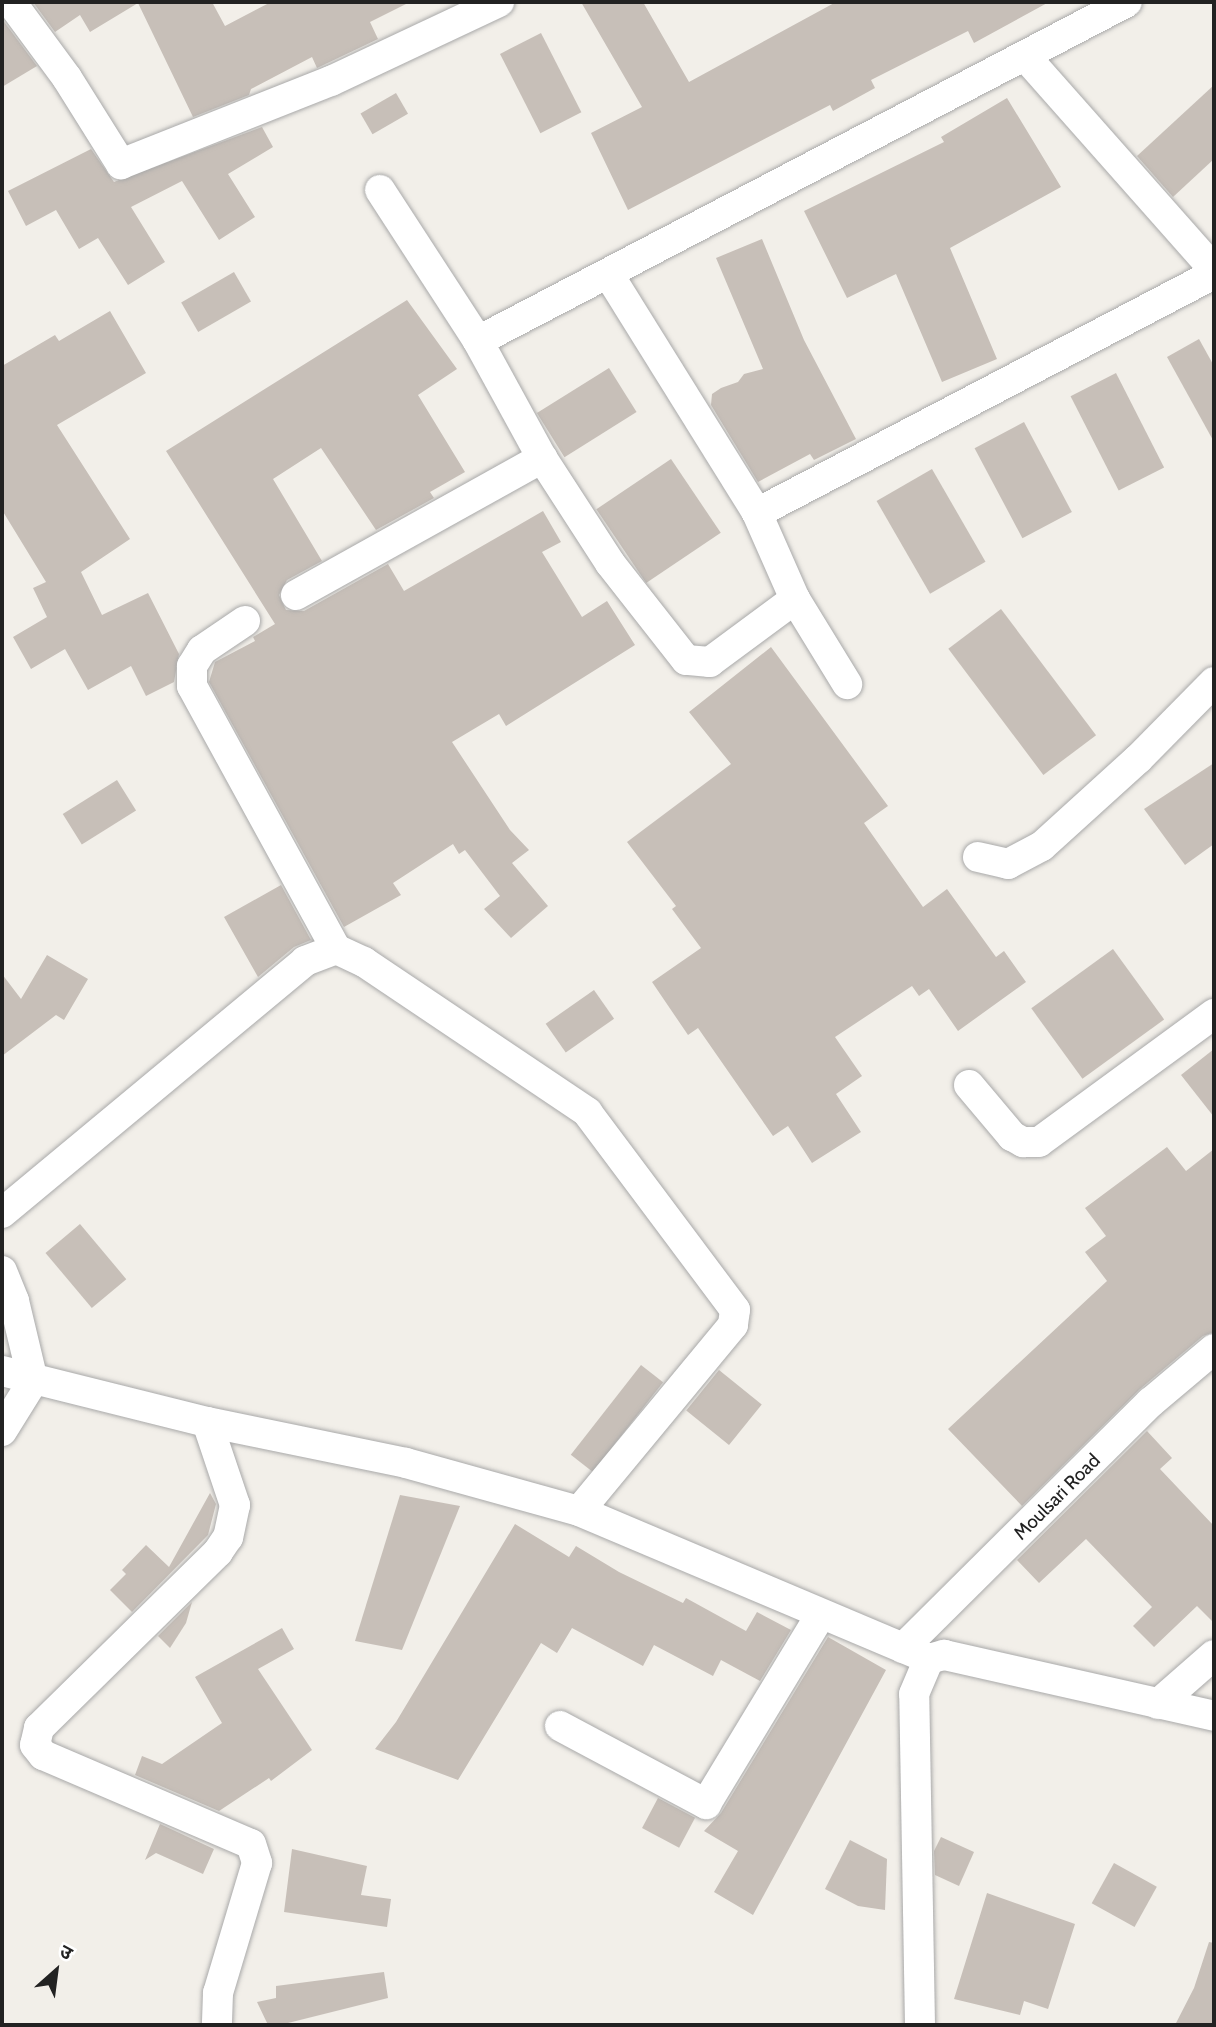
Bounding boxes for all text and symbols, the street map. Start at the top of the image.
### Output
street label: Moulsari Road [1009,1449,1105,1545]
north arrow [21,1936,91,2006]
text: उ [56,1939,76,1965]

